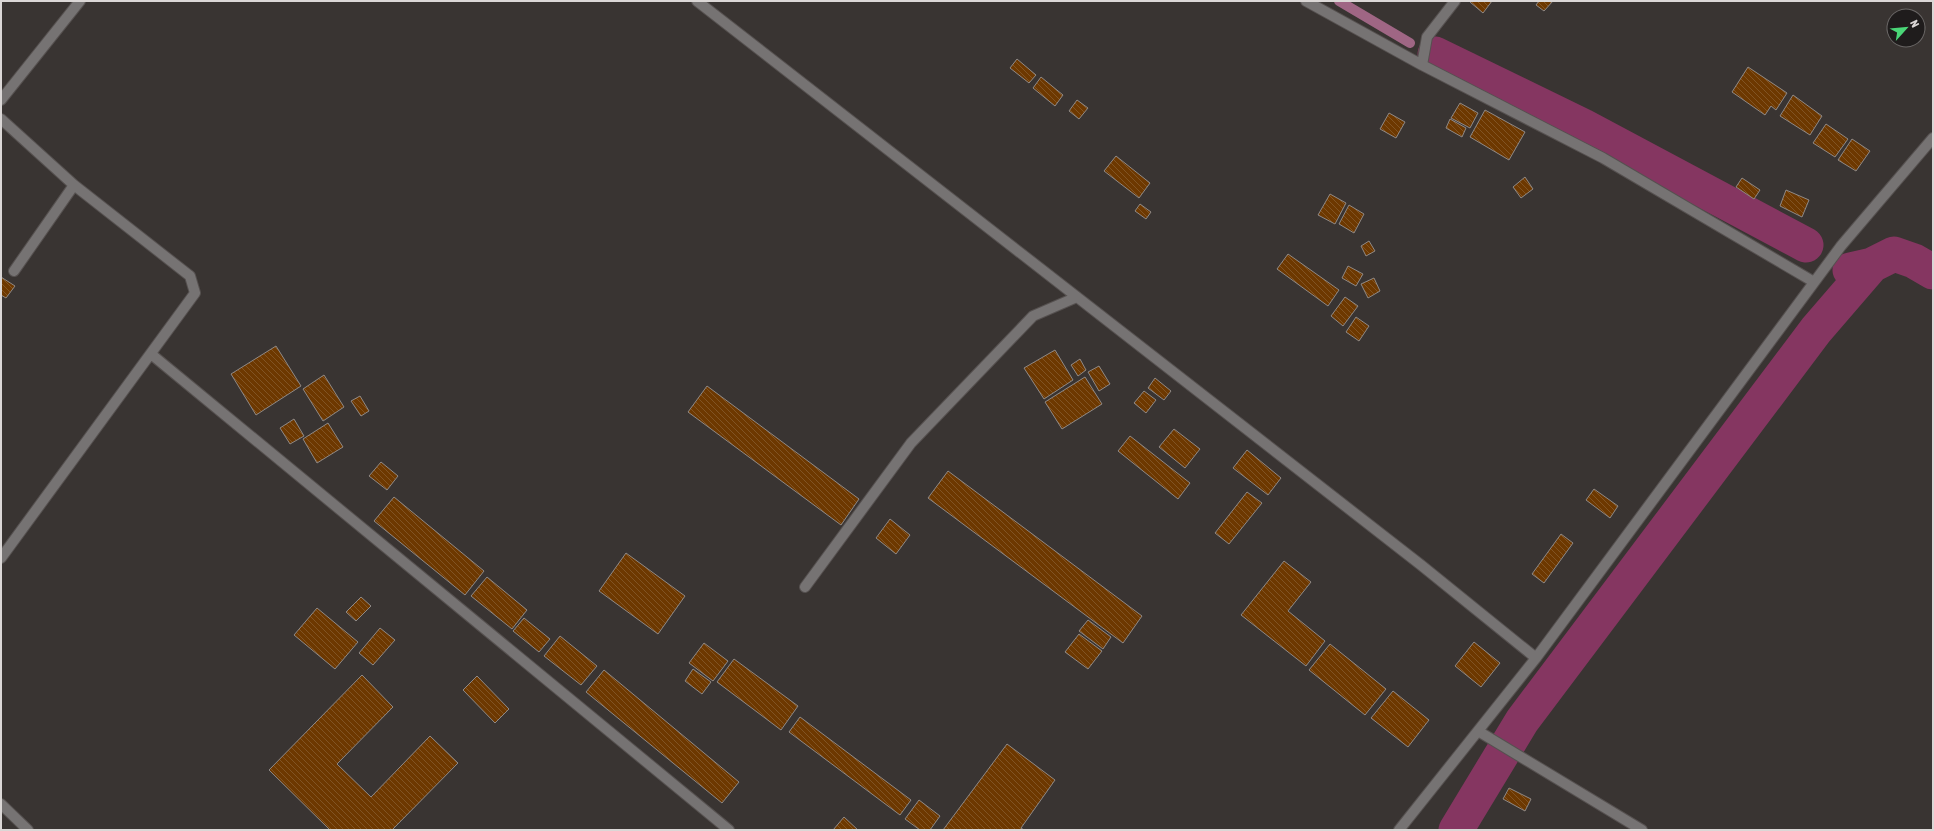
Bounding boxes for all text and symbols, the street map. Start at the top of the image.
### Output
north arrow [1886,8,1926,48]
text: N [1908,18,1922,29]

